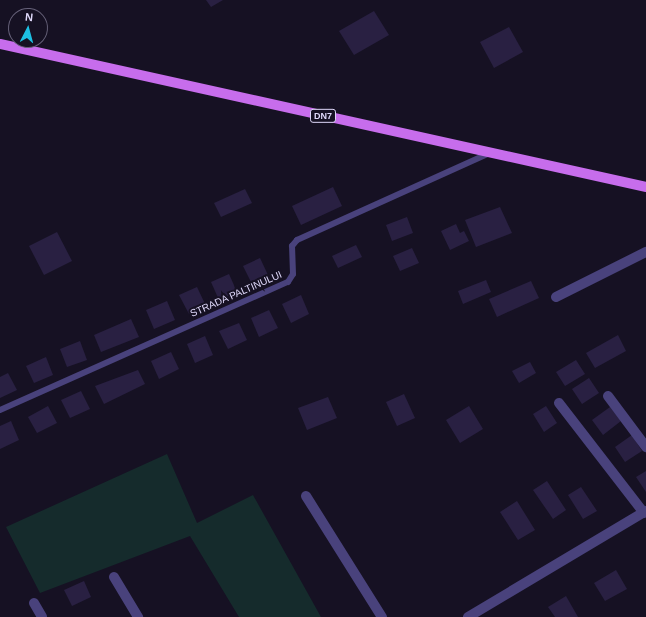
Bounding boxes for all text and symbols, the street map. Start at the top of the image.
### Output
north arrow [8,8,48,48]
text: N [25,11,34,23]
road number: DN7 [309,109,337,123]
street label: STRADA PALTINULUI [188,268,284,320]

